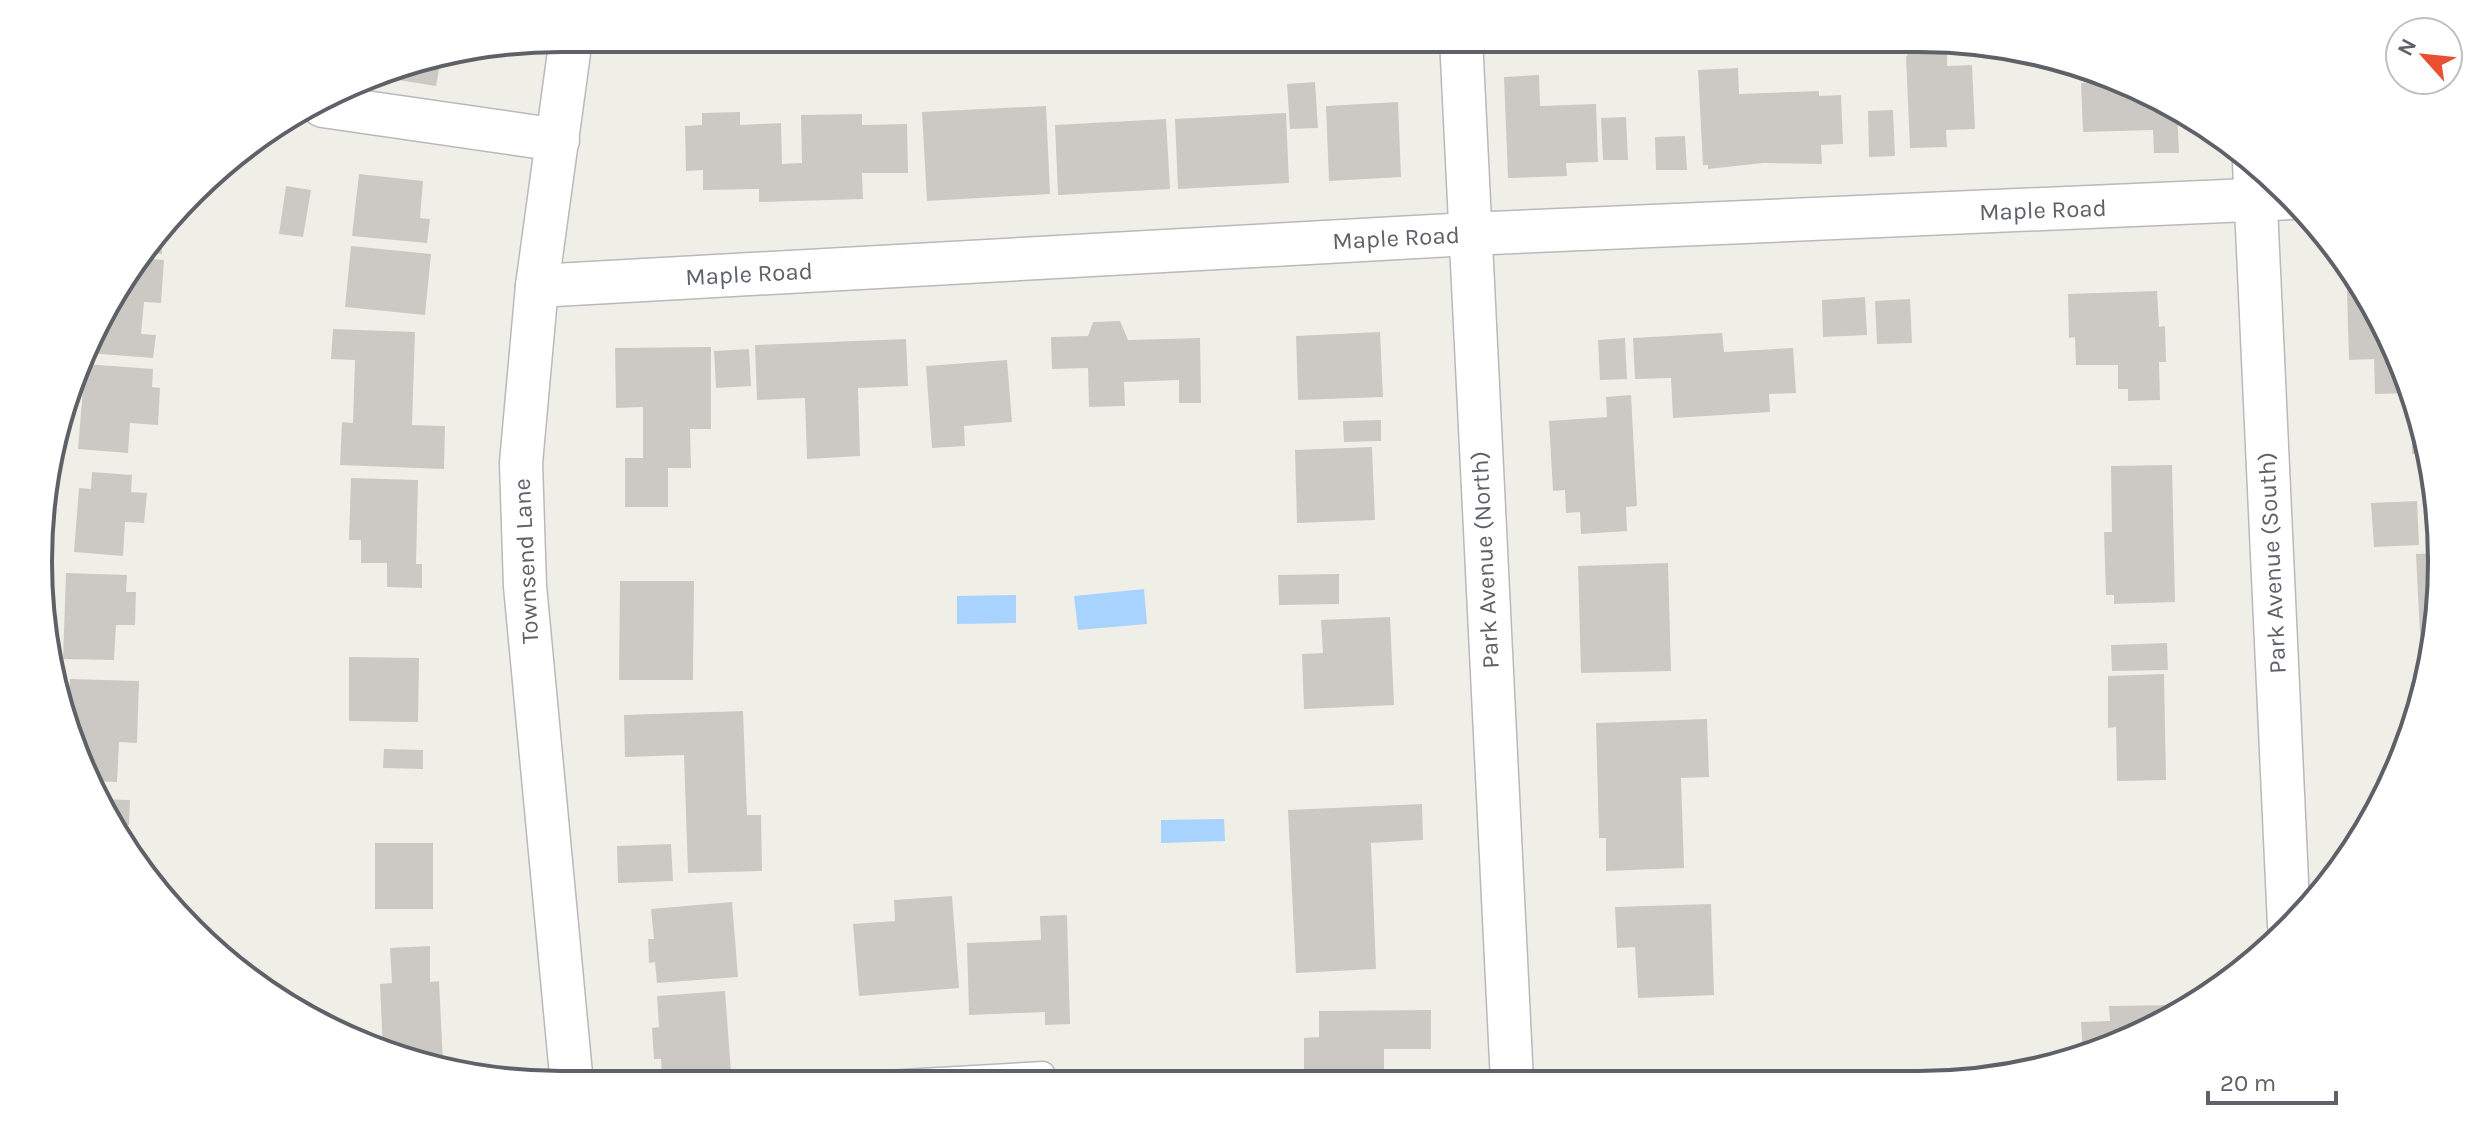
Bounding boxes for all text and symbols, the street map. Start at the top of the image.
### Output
north arrow [2384,16,2464,96]
text: N [2392,34,2422,60]
street label: Maple Road [1979,194,2107,226]
street label: Maple Road [1332,221,1460,255]
street label: Maple Road [685,257,813,291]
street label: Park Avenue (North) [1465,450,1505,670]
street label: Park Avenue (South) [2252,452,2292,674]
street label: Townsend Lane [508,478,544,644]
scale bar [2208,1055,2336,1105]
text: 20 m [2220,1069,2276,1097]

